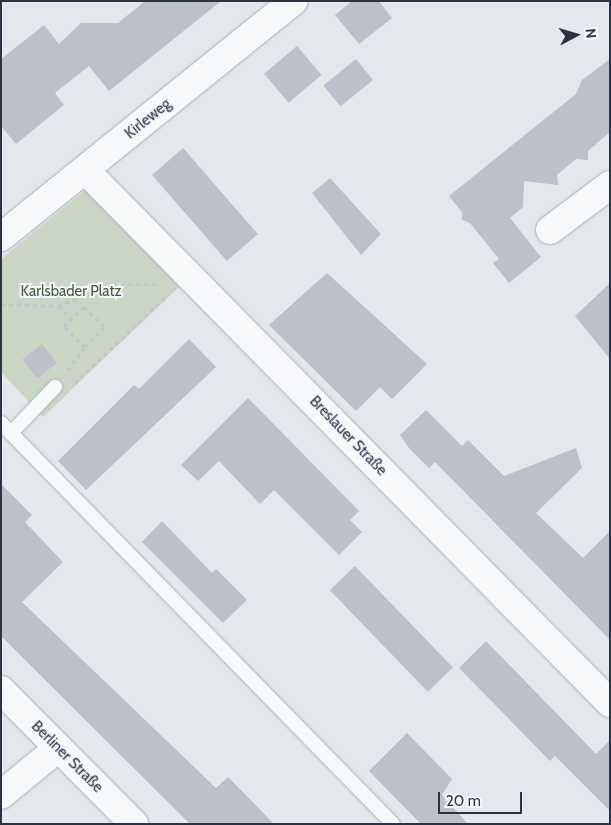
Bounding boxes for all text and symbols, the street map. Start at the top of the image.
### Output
north arrow [551,10,601,60]
text: N [581,28,600,39]
street label: Kirleweg [121,95,175,143]
park label: Karlsbader Platz [20,283,122,301]
street label: Breslauer Straße [306,393,390,479]
street label: Berliner Straße [27,717,107,797]
scale bar [441,782,525,814]
text: 20 m [446,792,481,810]

